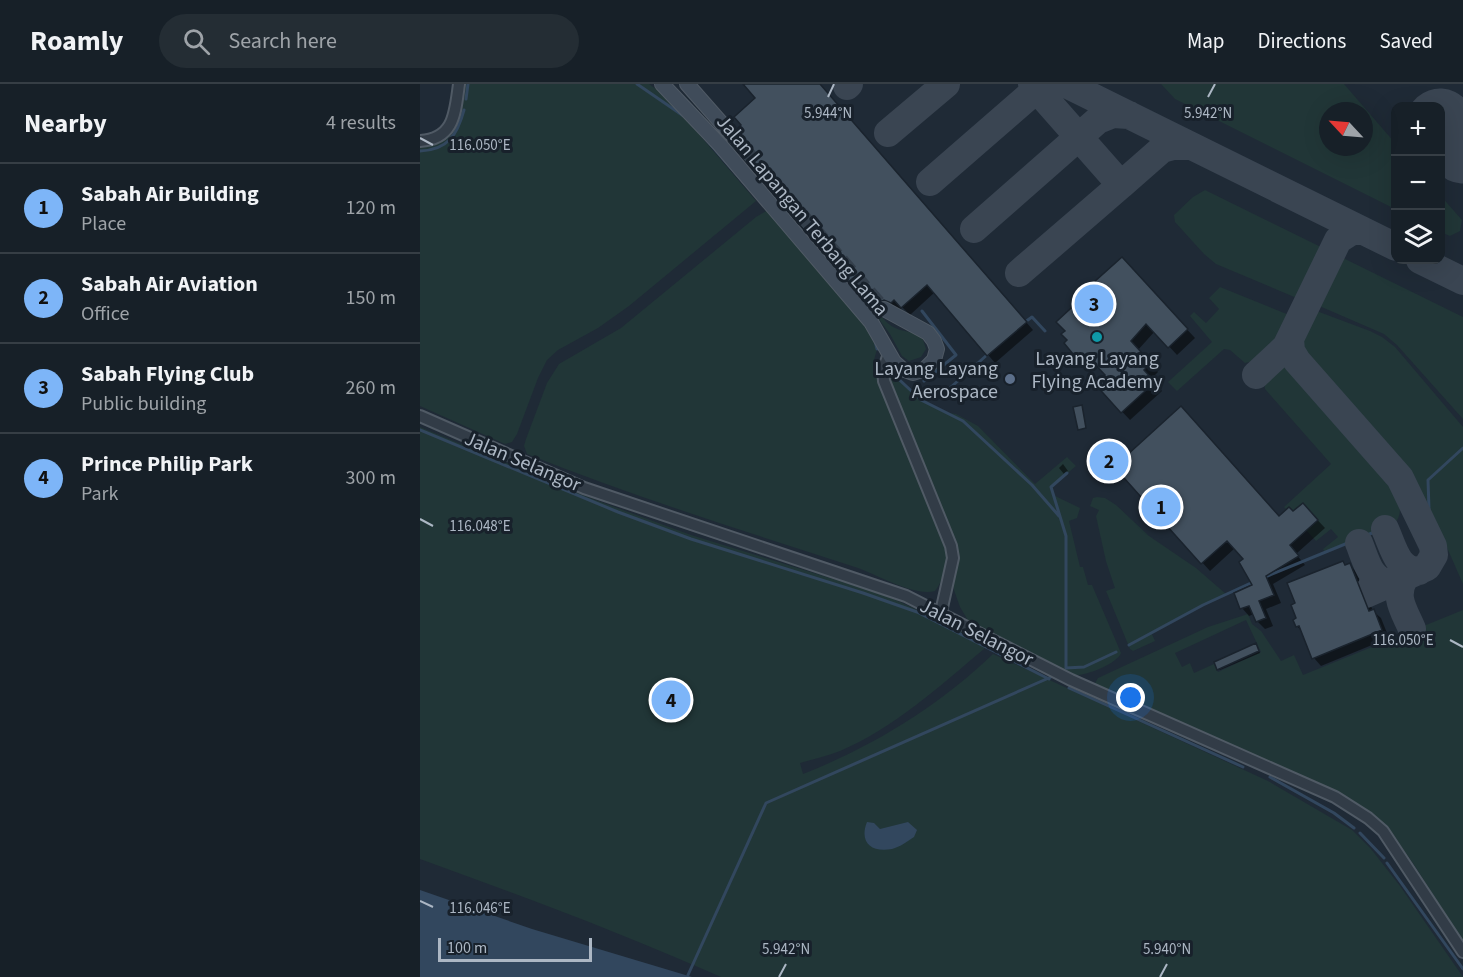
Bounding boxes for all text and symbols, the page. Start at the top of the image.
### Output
search box [159,14,579,68]
text: Roamly [30,21,123,61]
icon: search [180,25,213,58]
text: Search here [228,25,337,57]
text: Map [1187,26,1225,56]
text: Directions [1258,26,1346,56]
text: Saved [1379,26,1433,56]
north arrow [1319,102,1373,156]
map controls [1391,102,1445,264]
button: + [1391,102,1445,156]
text: 5.944°N [804,103,852,124]
text: 5.942°N [1184,103,1232,124]
text: Nearby [24,105,107,142]
text: 4 results [326,109,396,137]
street label: Jalan Lapangan Terbang Lama [710,109,895,322]
text: 116.050°E [449,135,511,156]
button: − [1391,156,1445,210]
text: Sabah Air Building [81,178,259,210]
text: 1 [38,194,49,222]
text: 120 m [346,194,396,222]
text: Place [81,210,126,238]
button: layers [1391,210,1445,264]
text: Sabah Air Aviation [81,268,258,300]
pin: 3 [1074,282,1114,326]
text: 2 [38,284,49,312]
text: 150 m [346,284,396,312]
text: Office [81,300,129,328]
marker: Layang Layang Flying Academy [1090,330,1104,344]
place label: Layang Layang Flying Academy [1031,345,1163,396]
place label: Layang Layang Aerospace [874,355,998,406]
text: Sabah Flying Club [81,358,254,390]
marker: Layang Layang Aerospace [1003,372,1017,386]
text: 3 [38,374,49,402]
text: 260 m [346,374,396,402]
text: Public building [81,390,206,418]
street label: Jalan Selangor [460,425,585,499]
pin: 2 [1090,438,1128,484]
text: Prince Philip Park [81,448,253,480]
text: 4 [38,464,49,492]
text: 300 m [346,464,396,492]
text: Park [81,480,118,508]
pin: 1 [1142,484,1180,530]
text: 116.048°E [449,516,511,537]
street label: Jalan Selangor [915,592,1038,674]
text: 116.050°E [1372,630,1434,651]
pin: 4 [652,678,690,722]
your location [1116,683,1145,712]
text: 116.046°E [449,898,511,919]
scale bar [438,935,592,962]
text: 100 m [447,937,487,959]
text: 5.942°N [762,939,810,960]
text: 5.940°N [1143,939,1191,960]

